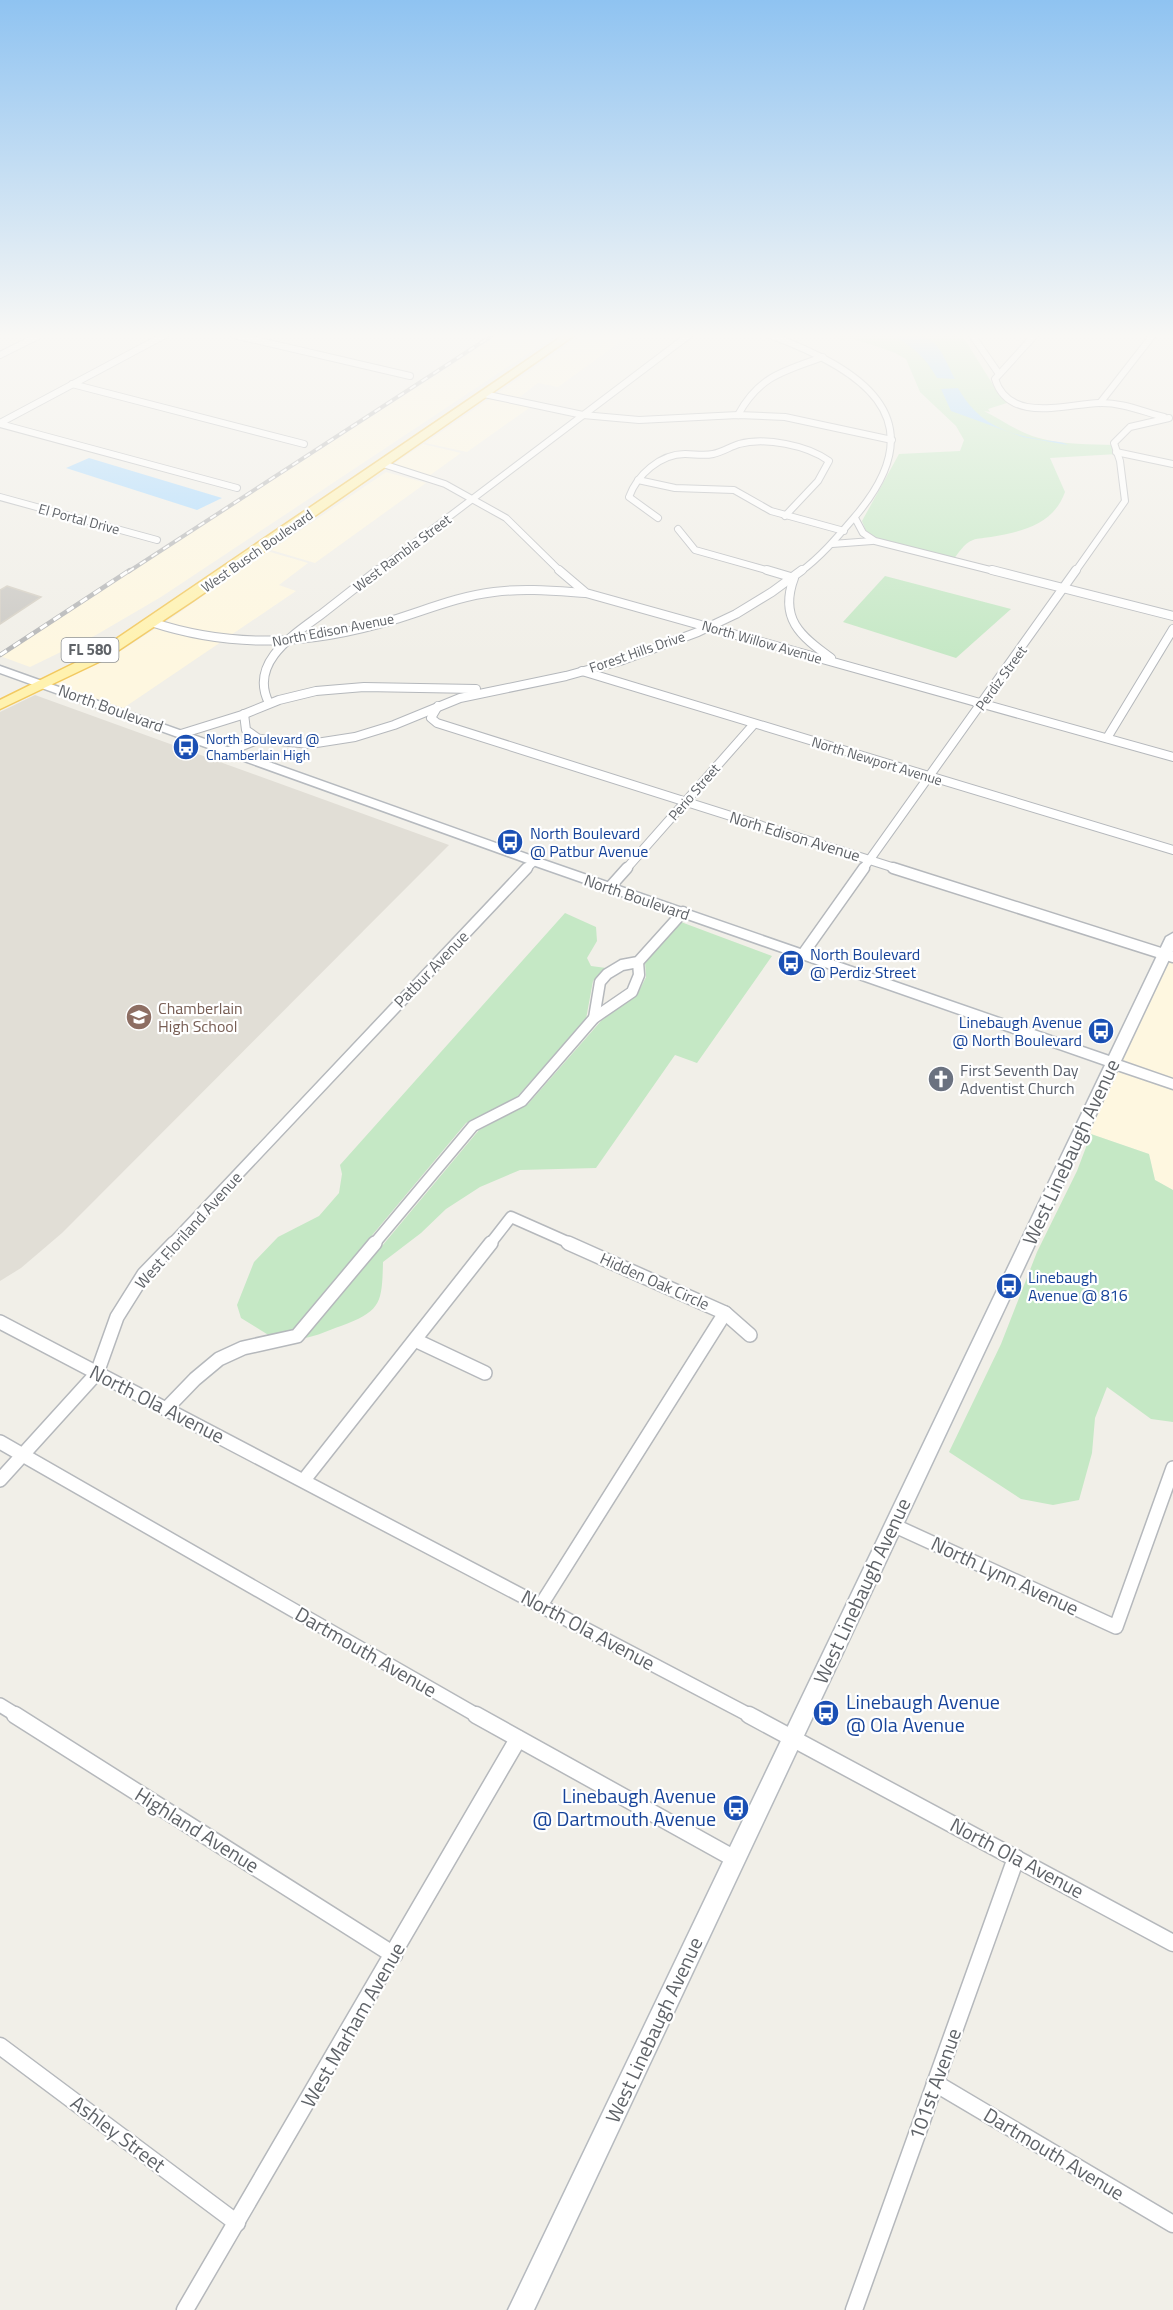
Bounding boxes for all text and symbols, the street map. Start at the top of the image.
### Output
street label: El Portal Drive [36,498,122,539]
street label: West Busch Boulevard [196,504,317,597]
street label: West Rambla Street [348,509,455,596]
street label: North Edison Avenue [270,607,396,652]
street label: North Willow Avenue [700,614,825,669]
street label: Forest Hills Drive [586,625,688,678]
road number: FL 580 [62,638,118,662]
street label: Perdiz Street [970,641,1031,715]
street label: North Boulevard [55,678,167,738]
place label: North Boulevard @ Chamberlain High [206,728,320,765]
street label: North Newport Avenue [809,731,945,790]
bus stop icon: North Boulevard @ Chamberlain High [171,732,201,762]
street label: Perio Street [663,758,724,825]
street label: Norh Edison Avenue [727,805,863,867]
place label: North Boulevard @ Patbur Avenue [530,821,648,863]
bus stop icon: North Boulevard @ Patbur Avenue [495,827,525,857]
street label: North Boulevard [581,868,693,926]
street label: Patbur Avenue [388,925,474,1013]
place label: North Boulevard @ Perdiz Street [810,942,920,984]
bus stop icon: North Boulevard @ Perdiz Street [776,948,806,978]
place label: Chamberlain High School [158,996,243,1038]
school or university icon: Chamberlain High School [124,1002,154,1032]
place label: Linebaugh Avenue @ North Boulevard [953,1010,1082,1052]
bus stop icon: Linebaugh Avenue @ North Boulevard [1086,1016,1116,1046]
street label: West Linebaugh Avenue [1014,1054,1127,1250]
place label: First Seventh Day Adventist Church [960,1058,1079,1100]
church icon: First Seventh Day Adventist Church [926,1064,956,1094]
street label: West Floriland Avenue [129,1166,247,1294]
street label: Hidden Oak Circle [596,1246,714,1316]
place label: Linebaugh Avenue @ 816 [1028,1265,1128,1307]
bus stop icon: Linebaugh Avenue @ 816 [994,1271,1024,1301]
street label: North Ola Avenue [84,1356,230,1451]
street label: West Linebaugh Avenue [805,1493,918,1689]
street label: North Lynn Avenue [926,1528,1084,1623]
street label: North Ola Avenue [516,1581,661,1678]
street label: Dartmouth Avenue [289,1598,443,1705]
place label: Linebaugh Avenue @ Ola Avenue [846,1686,1000,1740]
bus stop icon: Linebaugh Avenue @ Ola Avenue [811,1698,841,1728]
street label: Highland Avenue [129,1779,266,1880]
place label: Linebaugh Avenue @ Dartmouth Avenue [533,1780,716,1834]
bus stop icon: Linebaugh Avenue @ Dartmouth Avenue [721,1793,751,1823]
street label: North Ola Avenue [945,1809,1090,1906]
street label: West Linebaugh Avenue [597,1932,710,2128]
street label: West Marham Avenue [293,1936,413,2113]
street label: 101st Avenue [900,2024,969,2144]
street label: Ashley Street [64,2087,172,2180]
street label: Dartmouth Avenue [978,2099,1131,2208]

